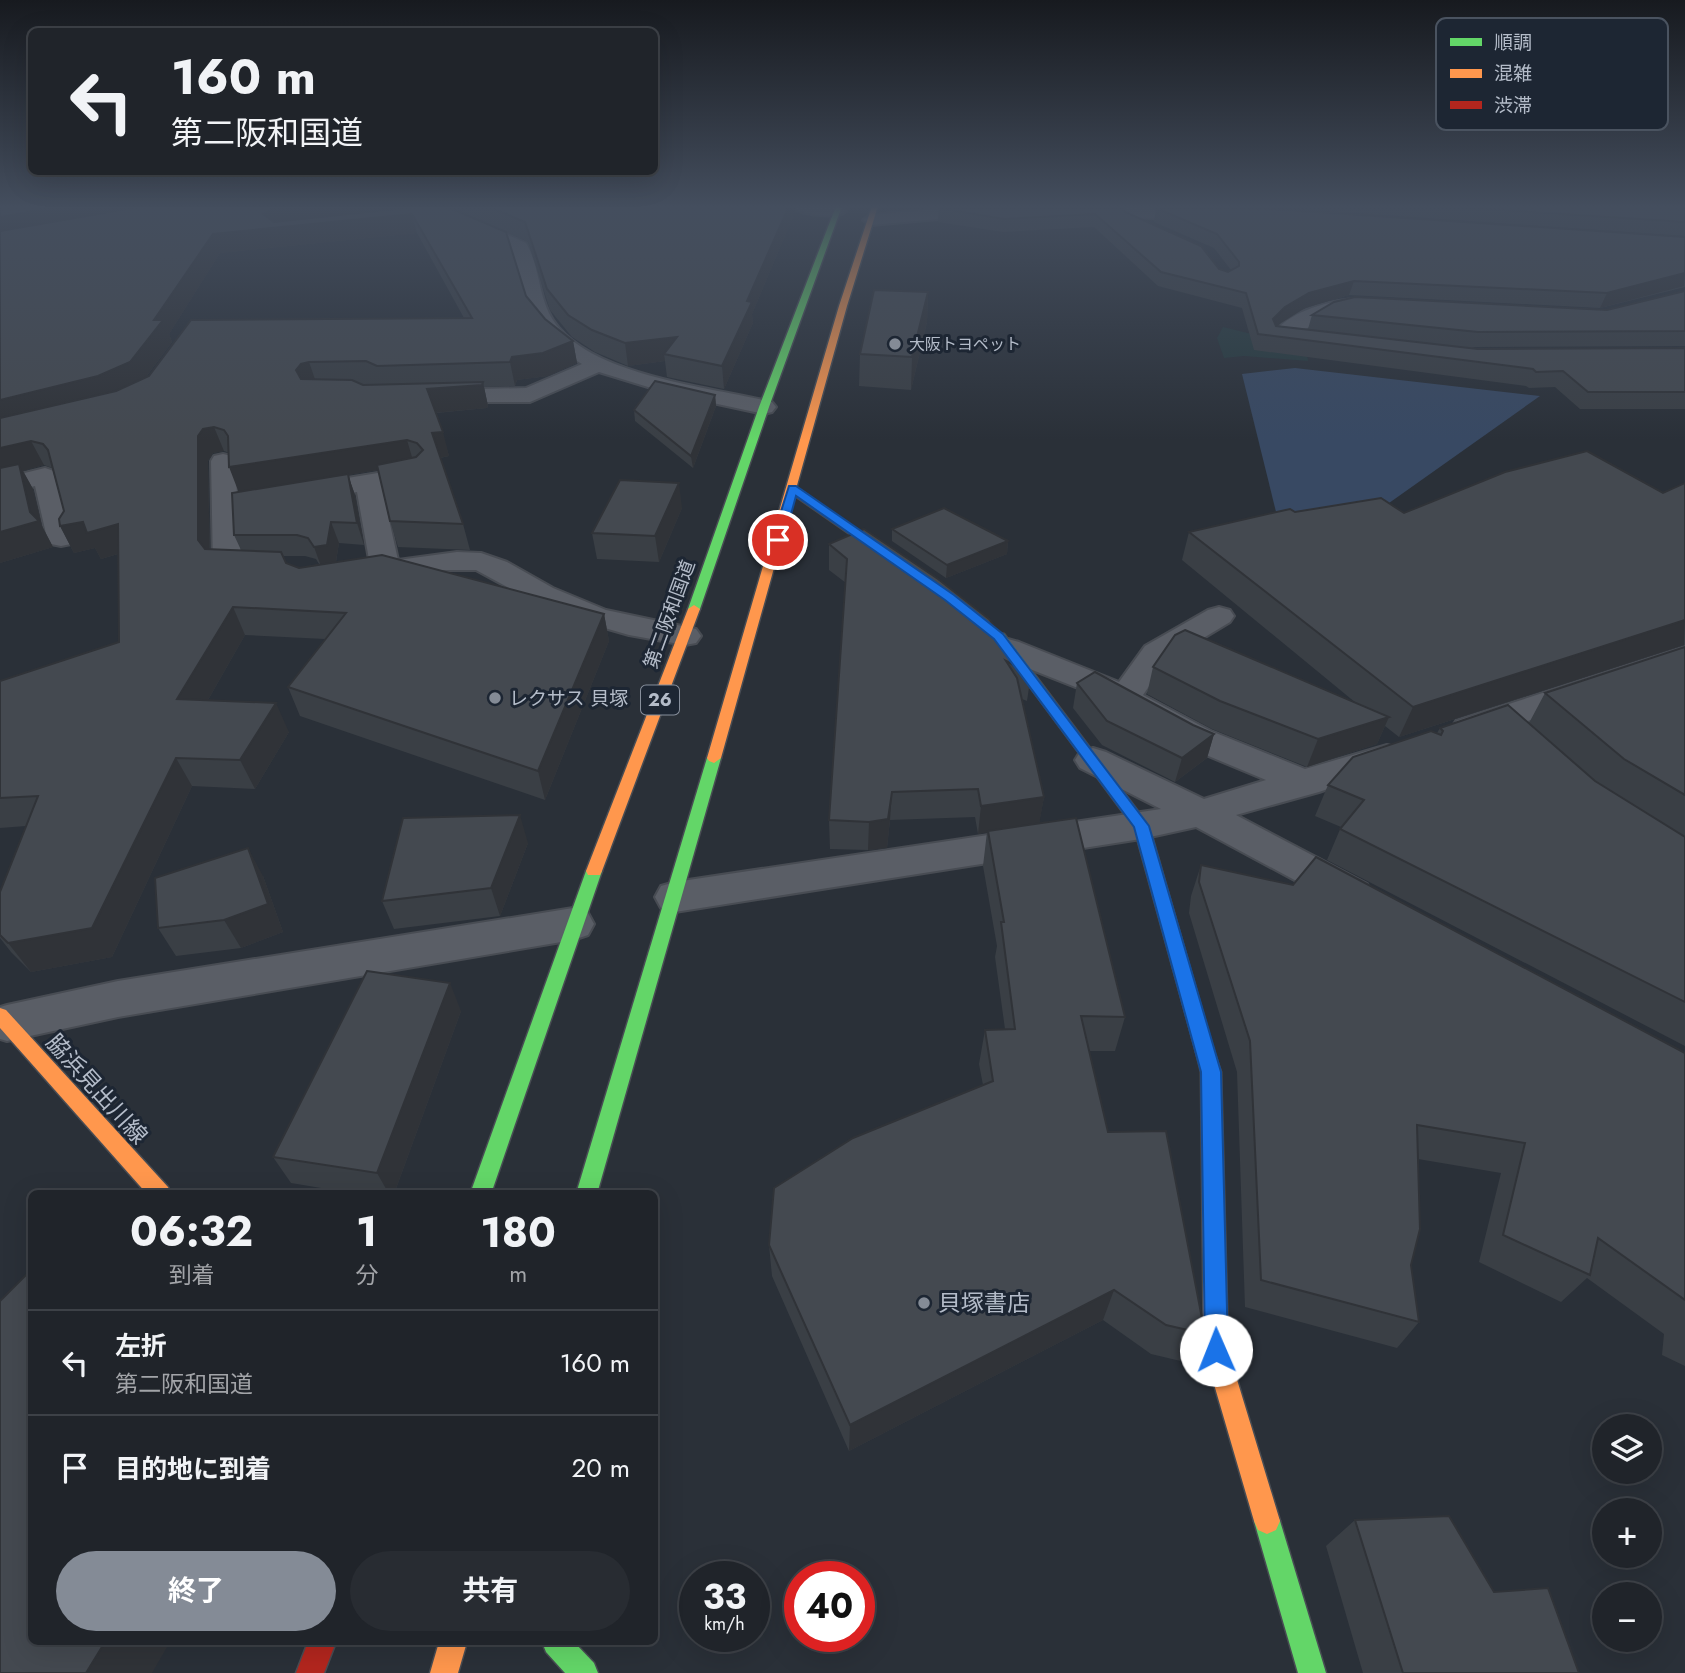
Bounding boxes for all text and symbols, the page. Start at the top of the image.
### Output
legend [1436,18,1668,130]
text: 順調 [1494,29,1532,56]
text: 160 m [171,42,316,112]
icon: left [56,56,147,147]
text: 混雑 [1494,60,1532,87]
text: 渋滞 [1494,92,1532,119]
text: 第二阪和国道 [171,110,363,156]
place label: 大阪トヨペット [909,333,1021,356]
marker: 大阪トヨペット [887,336,903,352]
pin [748,510,808,570]
icon: arrive [759,521,797,559]
street label: 第二阪和国道 [637,556,702,672]
place label: レクサス 貝塚 [509,685,628,712]
road number: 26 [641,686,679,714]
marker: レクサス 貝塚 [487,690,503,706]
street label: 脇浜見出川線 [38,1026,156,1152]
text: 06:32 [130,1201,253,1262]
text: 1 [356,1201,377,1262]
text: 180 [480,1202,556,1263]
text: m [509,1257,527,1291]
text: 到着 [169,1258,215,1292]
text: 分 [355,1258,378,1292]
place label: 貝塚書店 [938,1286,1030,1320]
marker: 貝塚書店 [916,1295,932,1311]
position arrow [1179,1313,1253,1387]
text: 左折 [115,1327,167,1365]
icon: left [56,1344,94,1382]
text: 160 m [560,1344,630,1382]
text: 第二阪和国道 [115,1367,253,1401]
map controls [1592,1414,1662,1652]
button: layers [1592,1414,1662,1484]
icon: arrive [56,1449,94,1487]
text: 20 m [572,1449,630,1487]
text: 目的地に到着 [115,1450,271,1488]
button: + [1592,1498,1662,1568]
button: 終了 [56,1551,336,1631]
button: 共有 [350,1551,630,1631]
speed limit sign: 40 [784,1561,875,1652]
text: 33 [703,1572,746,1622]
button: − [1592,1582,1662,1652]
text: km/h [704,1611,745,1637]

